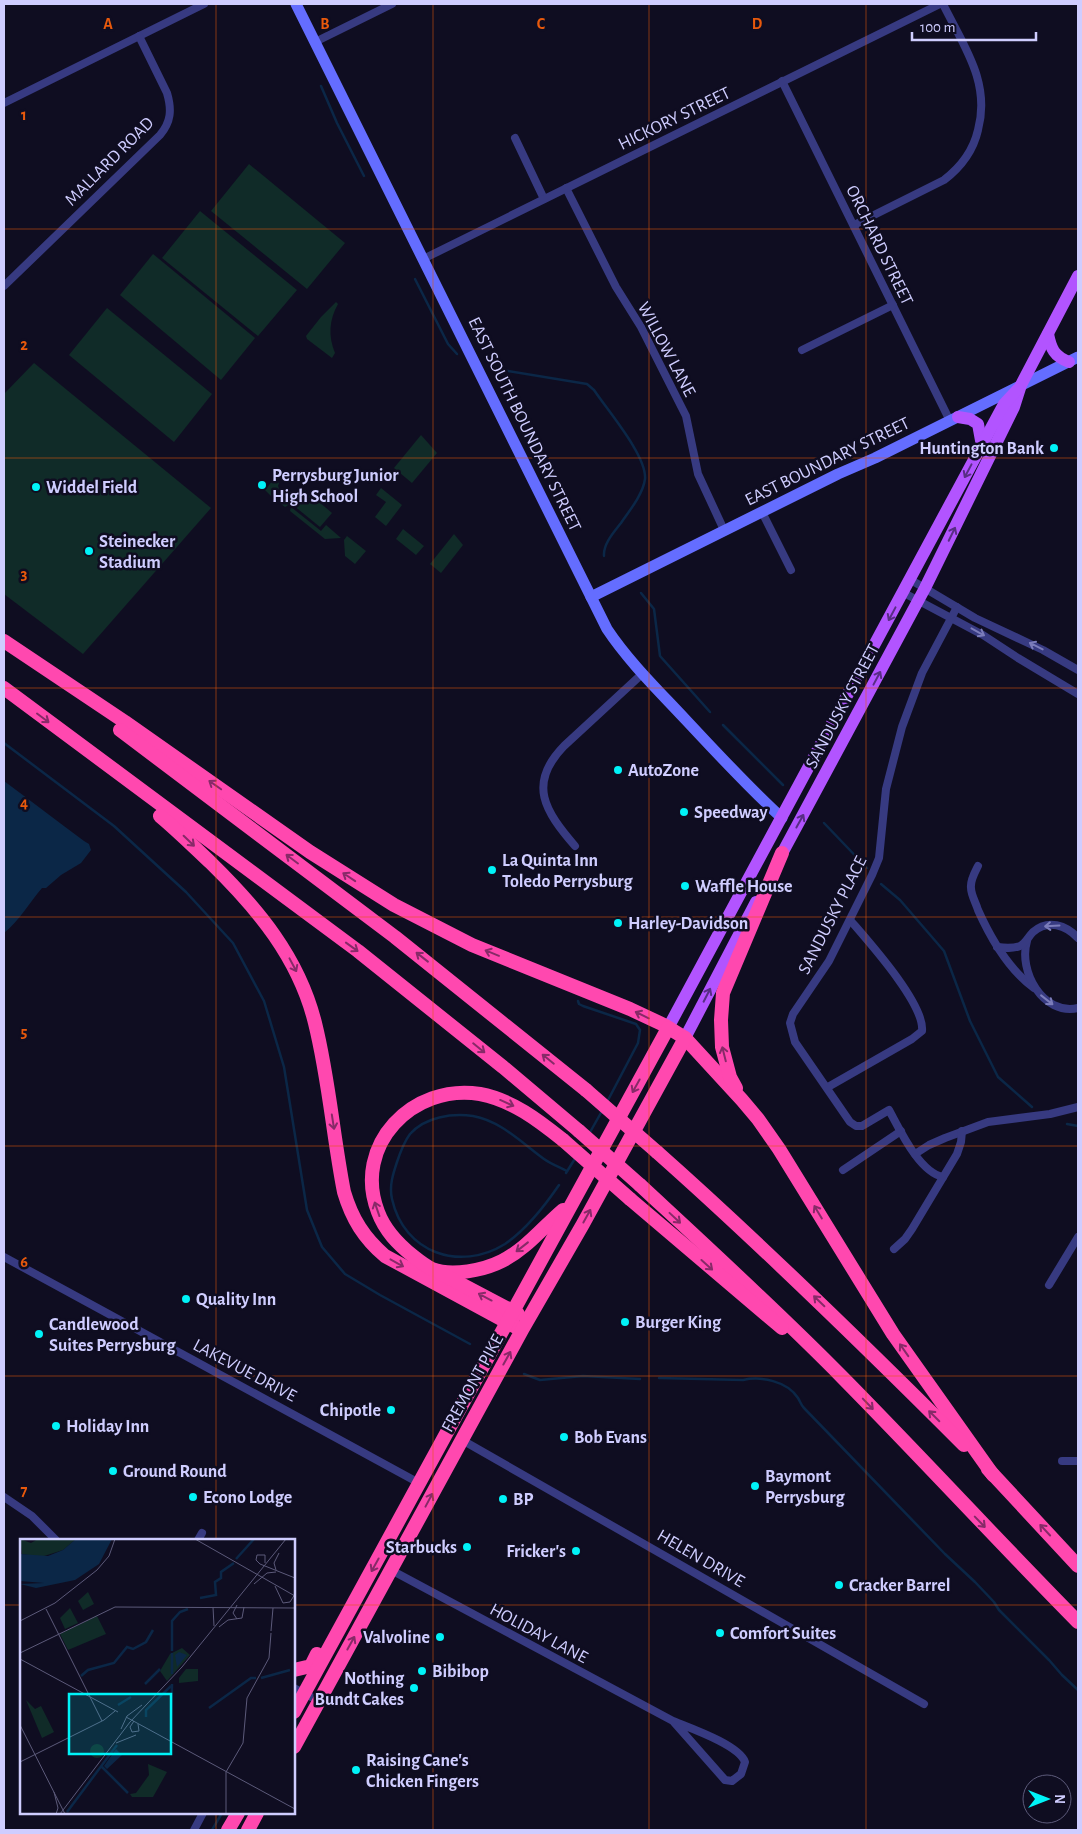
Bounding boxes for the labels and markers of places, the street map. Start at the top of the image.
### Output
place label: Huntington Bank [919,440,1044,458]
marker: Huntington Bank [1048,442,1060,454]
place label: Perrysburg Junior High School [272,467,399,506]
place label: Widdel Field [46,479,138,497]
marker: Perrysburg Junior High School [256,479,268,491]
marker: Widdel Field [30,481,42,493]
place label: Steinecker Stadium [99,533,176,572]
marker: Steinecker Stadium [83,545,95,557]
place label: AutoZone [628,762,699,780]
marker: AutoZone [612,764,624,776]
place label: Speedway [694,804,769,822]
marker: Speedway [678,806,690,818]
place label: La Quinta Inn Toledo Perrysburg [502,852,633,891]
marker: La Quinta Inn Toledo Perrysburg [486,864,498,876]
place label: Waffle House [695,878,793,896]
marker: Waffle House [679,880,691,892]
place label: Harley-Davidson [628,915,748,933]
marker: Harley-Davidson [612,917,624,929]
place label: Quality Inn [196,1291,276,1309]
marker: Quality Inn [180,1293,192,1305]
place label: Burger King [635,1314,722,1332]
place label: Candlewood Suites Perrysburg [49,1316,177,1355]
marker: Burger King [619,1316,631,1328]
marker: Candlewood Suites Perrysburg [33,1328,45,1340]
place label: Chipotle [320,1402,381,1420]
marker: Chipotle [385,1404,397,1416]
place label: Holiday Inn [66,1418,149,1436]
marker: Holiday Inn [50,1420,62,1432]
place label: Bob Evans [574,1429,647,1447]
marker: Bob Evans [558,1431,570,1443]
place label: Ground Round [123,1463,227,1481]
marker: Ground Round [107,1465,119,1477]
place label: Baymont Perrysburg [765,1468,845,1507]
marker: Baymont Perrysburg [749,1480,761,1492]
place label: Econo Lodge [203,1489,292,1507]
marker: Econo Lodge [187,1491,199,1503]
place label: BP [513,1491,533,1509]
marker: BP [497,1493,509,1505]
place label: Starbucks [386,1539,457,1557]
marker: Starbucks [461,1541,473,1553]
place label: Fricker's [506,1543,566,1561]
marker: Fricker's [570,1545,582,1557]
place label: Cracker Barrel [849,1577,950,1595]
marker: Cracker Barrel [833,1579,845,1591]
place label: Comfort Suites [730,1625,836,1643]
marker: Comfort Suites [714,1627,726,1639]
place label: Valvoline [363,1629,430,1647]
marker: Valvoline [434,1631,446,1643]
place label: Bibibop [432,1663,489,1681]
marker: Bibibop [416,1665,428,1677]
place label: Nothing Bundt Cakes [315,1670,405,1709]
marker: Nothing Bundt Cakes [408,1682,420,1694]
place label: Raising Cane's Chicken Fingers [366,1752,479,1791]
marker: Raising Cane's Chicken Fingers [350,1764,362,1776]

